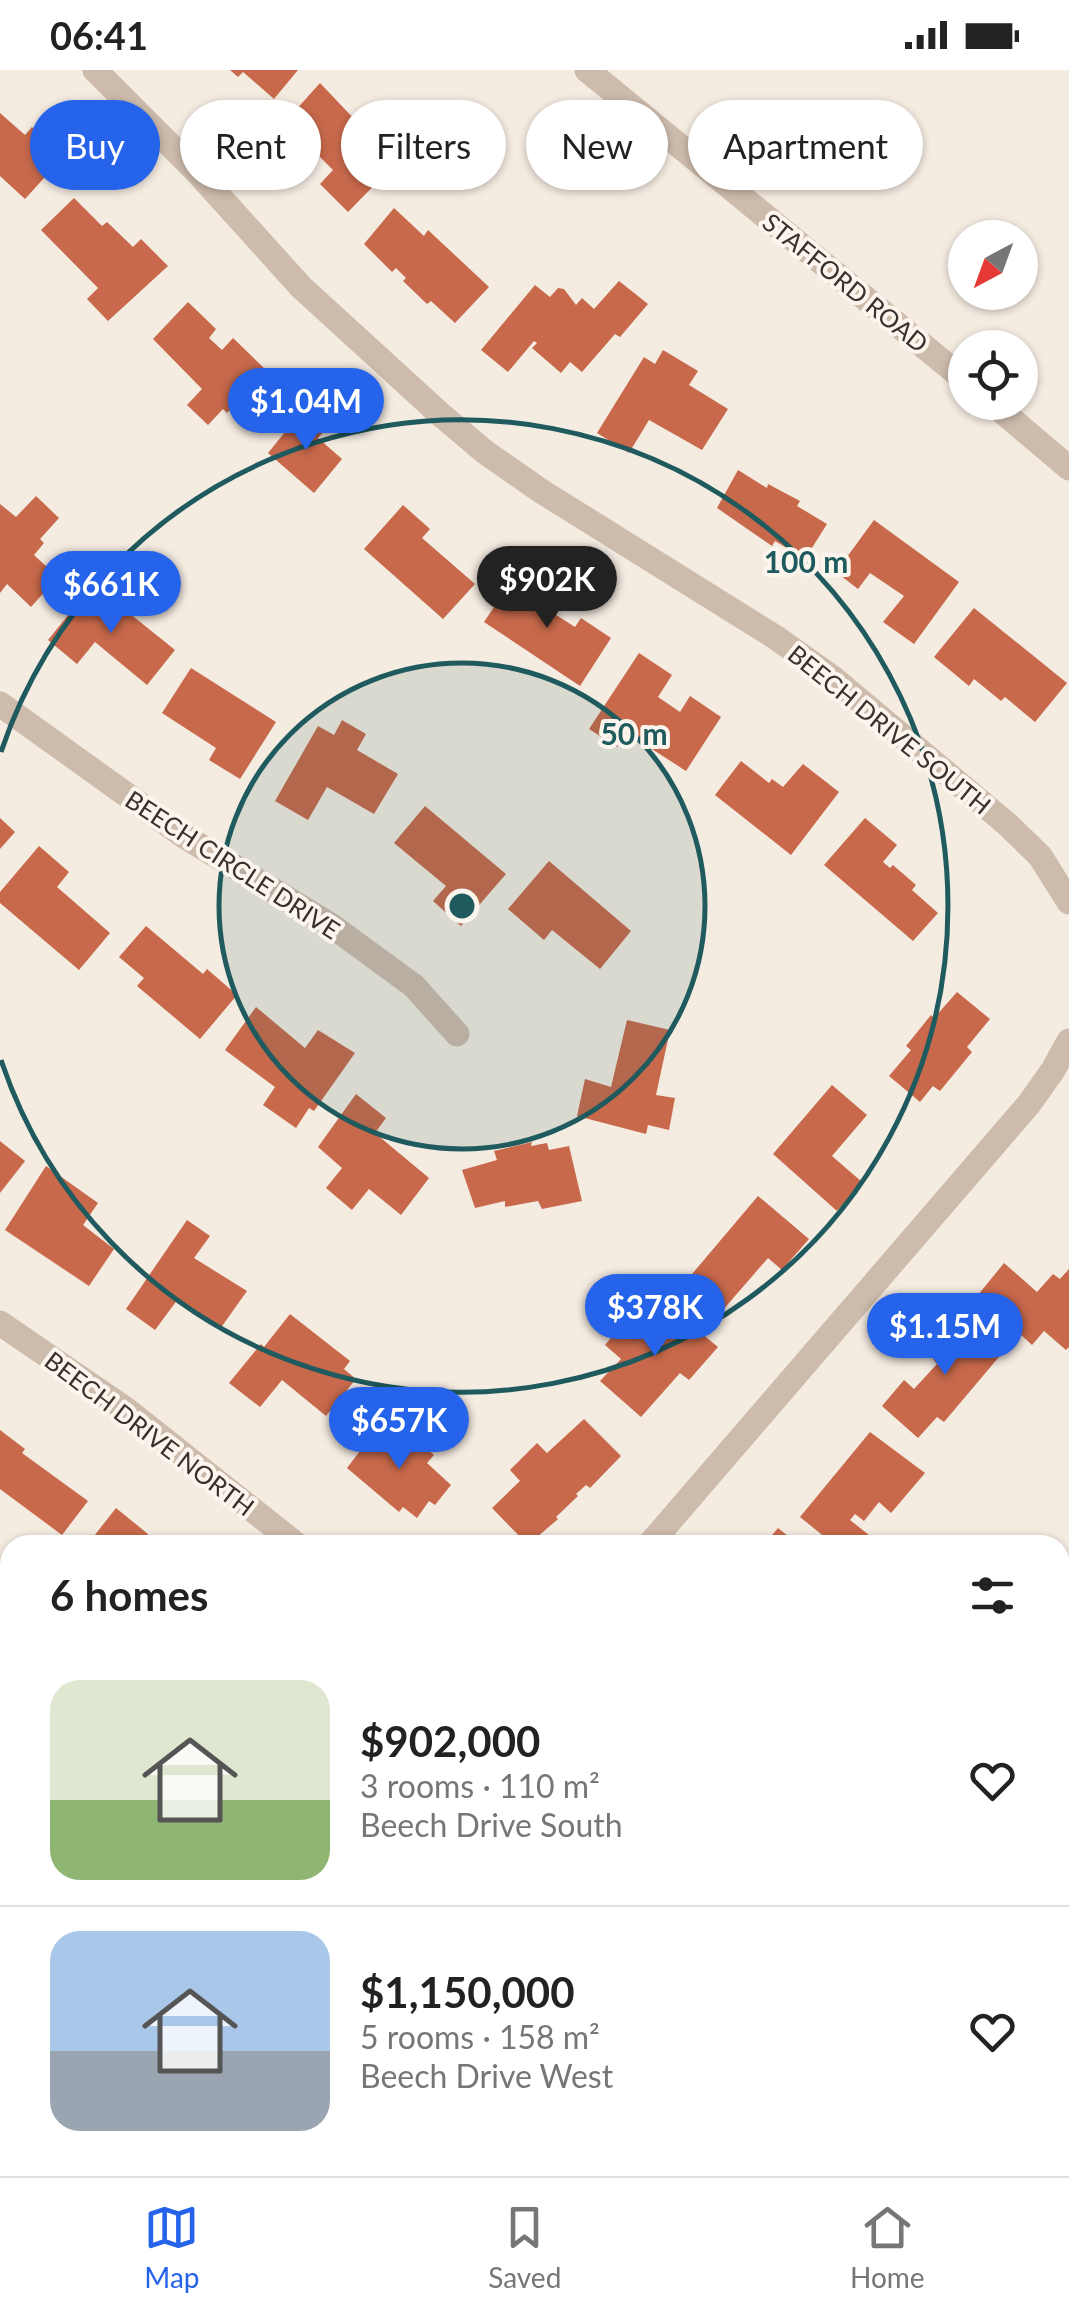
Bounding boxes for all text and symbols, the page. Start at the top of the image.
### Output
text: 06:41 [50,12,148,58]
chip: Buy [30,100,160,190]
chip: Rent [180,100,321,190]
chip: Filters [341,100,506,190]
chip: New [526,100,668,190]
chip: Apartment [688,100,923,190]
street label: STAFFORD ROAD [757,206,935,358]
north arrow [948,220,1038,310]
map controls [948,220,1038,420]
button: locate [948,330,1038,420]
pin: $1.04M [225,368,387,453]
text: $1.04M [250,381,362,420]
text: 100 m [764,543,848,579]
pin: $902K [477,546,617,631]
pin: $661K [41,551,181,636]
text: $902K [499,559,595,598]
text: $661K [63,564,159,603]
street label: BEECH DRIVE SOUTH [783,638,997,820]
text: 50 m [600,715,668,751]
street label: BEECH CIRCLE DRIVE [120,783,346,945]
centre of rings [444,888,480,924]
pin: $378K [585,1274,725,1359]
text: $378K [607,1287,703,1326]
pin: $1.15M [864,1293,1026,1378]
text: $1.15M [889,1306,1001,1345]
street label: BEECH DRIVE NORTH [39,1344,261,1522]
pin: $657K [329,1387,469,1472]
text: $657K [351,1400,447,1439]
icon: filters [965,1568,1020,1623]
text: 6 homes [50,1570,208,1620]
text: $902,000 [360,1716,540,1766]
icon: home [130,1720,250,1840]
icon: heart [965,1753,1020,1808]
text: 3 rooms · 110 m² [360,1766,600,1805]
text: Beech Drive South [360,1805,623,1844]
text: $1,150,000 [360,1967,575,2017]
icon: home [130,1971,250,2091]
icon: heart [965,2004,1020,2059]
text: 5 rooms · 158 m² [360,2017,600,2056]
text: Beech Drive West [360,2056,613,2095]
tab: Map [144,2200,200,2294]
tab: Saved [488,2200,561,2294]
tab: Home [850,2200,925,2294]

